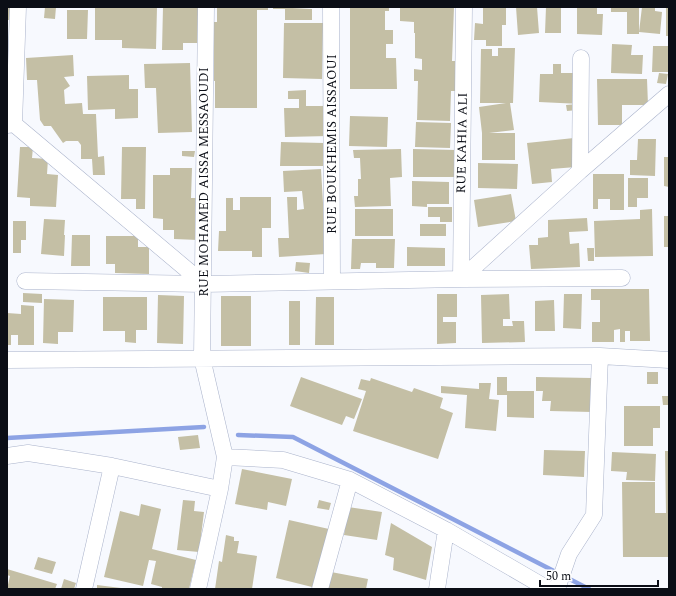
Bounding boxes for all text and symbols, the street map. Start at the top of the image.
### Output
street label: RUE BOUKHEMIS AISSAOUI [322,54,342,234]
street label: RUE MOHAMED AISSA MESSAOUDI [194,67,214,297]
street label: RUE KAHIA ALI [451,92,473,194]
scale bar [540,562,658,588]
text: 50 m [546,567,571,586]

